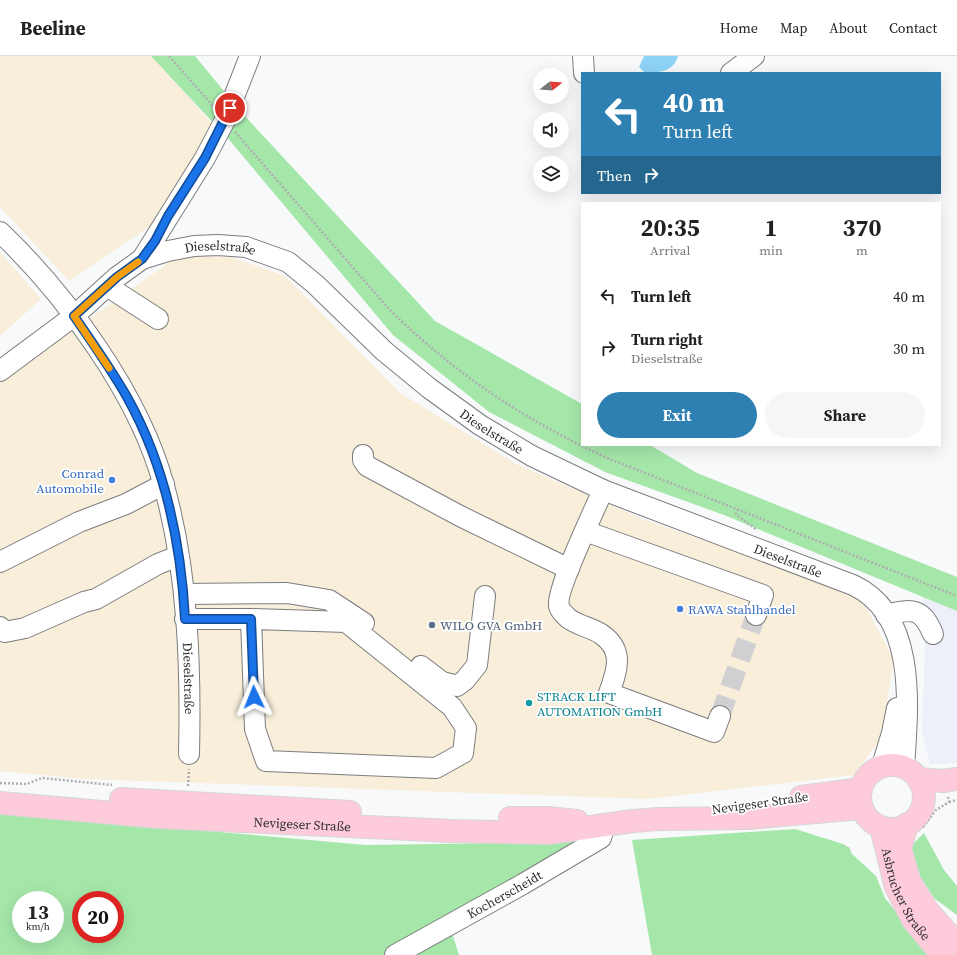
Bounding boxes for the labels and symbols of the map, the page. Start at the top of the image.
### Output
north arrow [533,68,569,104]
pin [213,91,247,125]
street label: Dieselstraße [183,236,259,259]
street label: Dieselstraße [457,405,527,458]
place label: Conrad Automobile [36,465,105,497]
marker: Conrad Automobile [107,475,117,485]
street label: Dieselstraße [751,540,825,581]
place label: RAWA Stahlhandel [688,601,796,618]
marker: RAWA Stahlhandel [675,604,685,614]
place label: WILO GVA GmbH [440,617,542,634]
marker: WILO GVA GmbH [427,620,437,630]
street label: Dieselstraße [179,642,198,715]
position arrow [233,676,275,718]
place label: STRACK LIFT AUTOMATION GmbH [537,688,662,720]
marker: STRACK LIFT AUTOMATION GmbH [524,698,534,708]
street label: Nevigeser Straße [711,788,810,818]
street label: Nevigeser Straße [253,813,352,835]
street label: Asbrucher Straße [878,846,935,944]
street label: Kocherscheidt [464,866,545,922]
speed limit sign: 20 [72,891,124,943]

